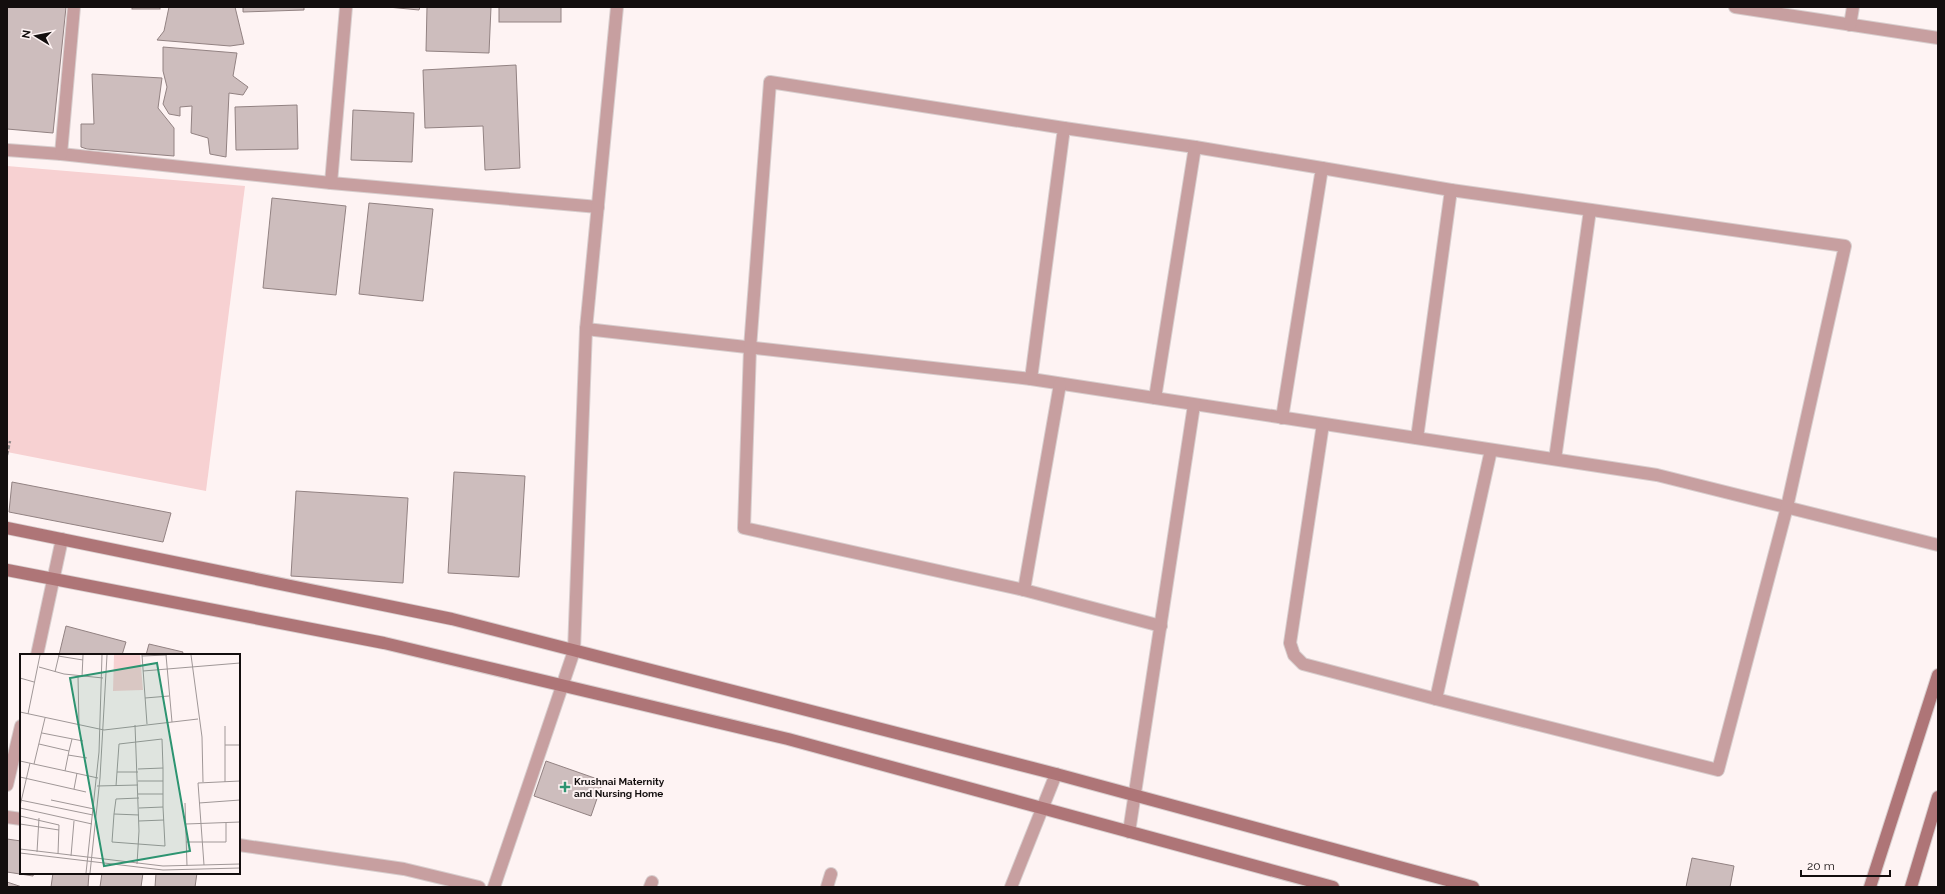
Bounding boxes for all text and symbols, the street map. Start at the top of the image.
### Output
north arrow [16,16,56,56]
text: N [20,29,34,40]
inset map [20,654,240,874]
place label: Krushnai Maternity and Nursing Home [574,776,665,799]
marker: Krushnai Maternity and Nursing Home [559,781,571,793]
scale bar [1801,852,1890,878]
text: 20 m [1807,859,1835,873]

